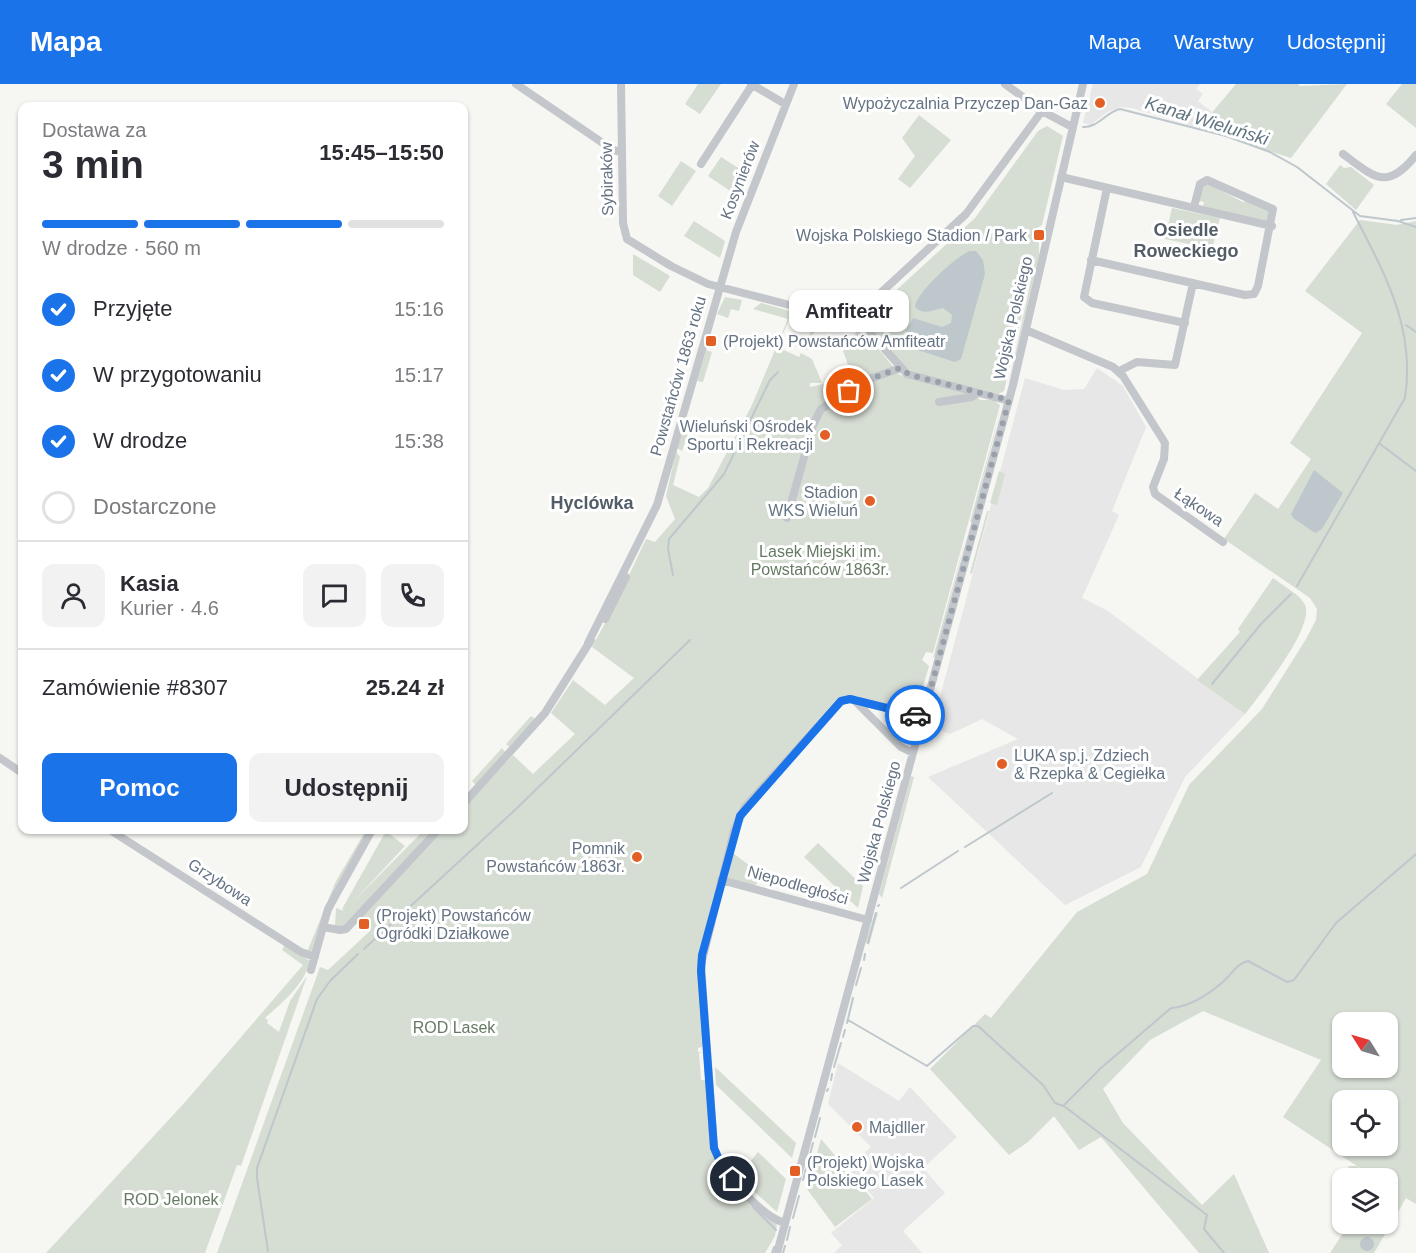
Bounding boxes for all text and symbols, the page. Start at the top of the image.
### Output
text: Mapa [30,26,102,57]
text: Mapa [1089,30,1141,53]
text: Warstwy [1174,30,1254,53]
text: Udostępnij [1287,30,1386,53]
water label: Kanał Wieluński [1143,93,1272,150]
place label: Wypożyczalnia Przyczep Dan-Gaz [843,95,1088,112]
marker: Wypożyczalnia Przyczep Dan-Gaz [1093,96,1107,110]
text: Dostawa za [42,119,147,141]
street label: Kosynierów [717,138,763,222]
text: 15:45–15:50 [319,140,444,165]
street label: Sybiraków [598,142,616,216]
text: 3 min [42,143,144,186]
district label: Osiedle Roweckiego [1133,220,1239,261]
place label: Wojska Polskiego Stadion / Park [796,227,1028,244]
marker: Wojska Polskiego Stadion / Park [1032,228,1046,242]
text: W drodze · 560 m [42,237,201,259]
street label: Wojska Polskiego [991,255,1035,381]
callout: Amfiteatr [789,289,909,331]
icon: check [42,293,75,326]
street label: Powstańców 1863 roku [647,294,709,458]
text: Przyjęte [93,296,172,321]
text: 15:16 [394,298,444,320]
text: Amfiteatr [805,300,893,322]
place label: (Projekt) Powstańców Amfiteatr [723,333,946,350]
marker: (Projekt) Powstańców Amfiteatr [704,334,718,348]
icon: check [42,359,75,392]
text: W przygotowaniu [93,362,262,387]
text: 15:17 [394,364,444,386]
pin [823,365,874,416]
icon: bag [832,374,865,407]
place label: Wieluński Ośrodek Sportu i Rekreacji [680,418,814,453]
icon: check [42,425,75,458]
text: W drodze [93,428,187,453]
marker: Wieluński Ośrodek Sportu i Rekreacji [818,428,832,442]
text: 15:38 [394,430,444,452]
place label: Stadion WKS Wieluń [768,484,858,519]
street label: Łąkowa [1171,485,1227,530]
district label: Hyclówka [550,493,635,513]
text: Dostarczone [93,494,217,519]
marker: Stadion WKS Wieluń [863,494,877,508]
park label: Lasek Miejski im. Powstańców 1863r. [751,543,889,578]
button: person [42,564,105,627]
button: chat [303,564,366,627]
button: phone [381,564,444,627]
text: Kasia [120,571,179,596]
text: Kurier · 4.6 [120,597,219,619]
text: Zamówienie #8307 [42,675,228,700]
text: 25.24 zł [366,675,444,700]
courier [885,685,945,745]
icon: car [899,699,932,732]
place label: LUKA sp.j. Zdziech & Rzepka & Cegiełka [1014,747,1165,782]
button: Pomoc [42,753,237,822]
button: Udostępnij [249,753,444,822]
marker: LUKA sp.j. Zdziech & Rzepka & Cegiełka [995,757,1009,771]
street label: Wojska Polskiego [854,759,904,885]
place label: Pomnik Powstańców 1863r. [486,840,626,875]
marker: Pomnik Powstańców 1863r. [630,850,644,864]
street label: Grzybowa [185,855,255,909]
street label: Niepodległości [746,862,850,908]
place label: (Projekt) Powstańców Ogródki Działkowe [376,907,531,942]
marker: (Projekt) Powstańców Ogródki Działkowe [357,917,371,931]
north arrow [1332,1012,1398,1078]
map controls [1332,1012,1398,1234]
park label: ROD Lasek [413,1019,496,1036]
button: locate [1332,1090,1398,1156]
place label: Majdller [869,1119,926,1136]
marker: Majdller [850,1120,864,1134]
pin [707,1153,758,1204]
place label: (Projekt) Wojska Polskiego Lasek [807,1154,925,1189]
icon: home [716,1162,749,1195]
marker: (Projekt) Wojska Polskiego Lasek [788,1164,802,1178]
button: layers [1332,1168,1398,1234]
park label: ROD Jelonek [123,1191,220,1208]

